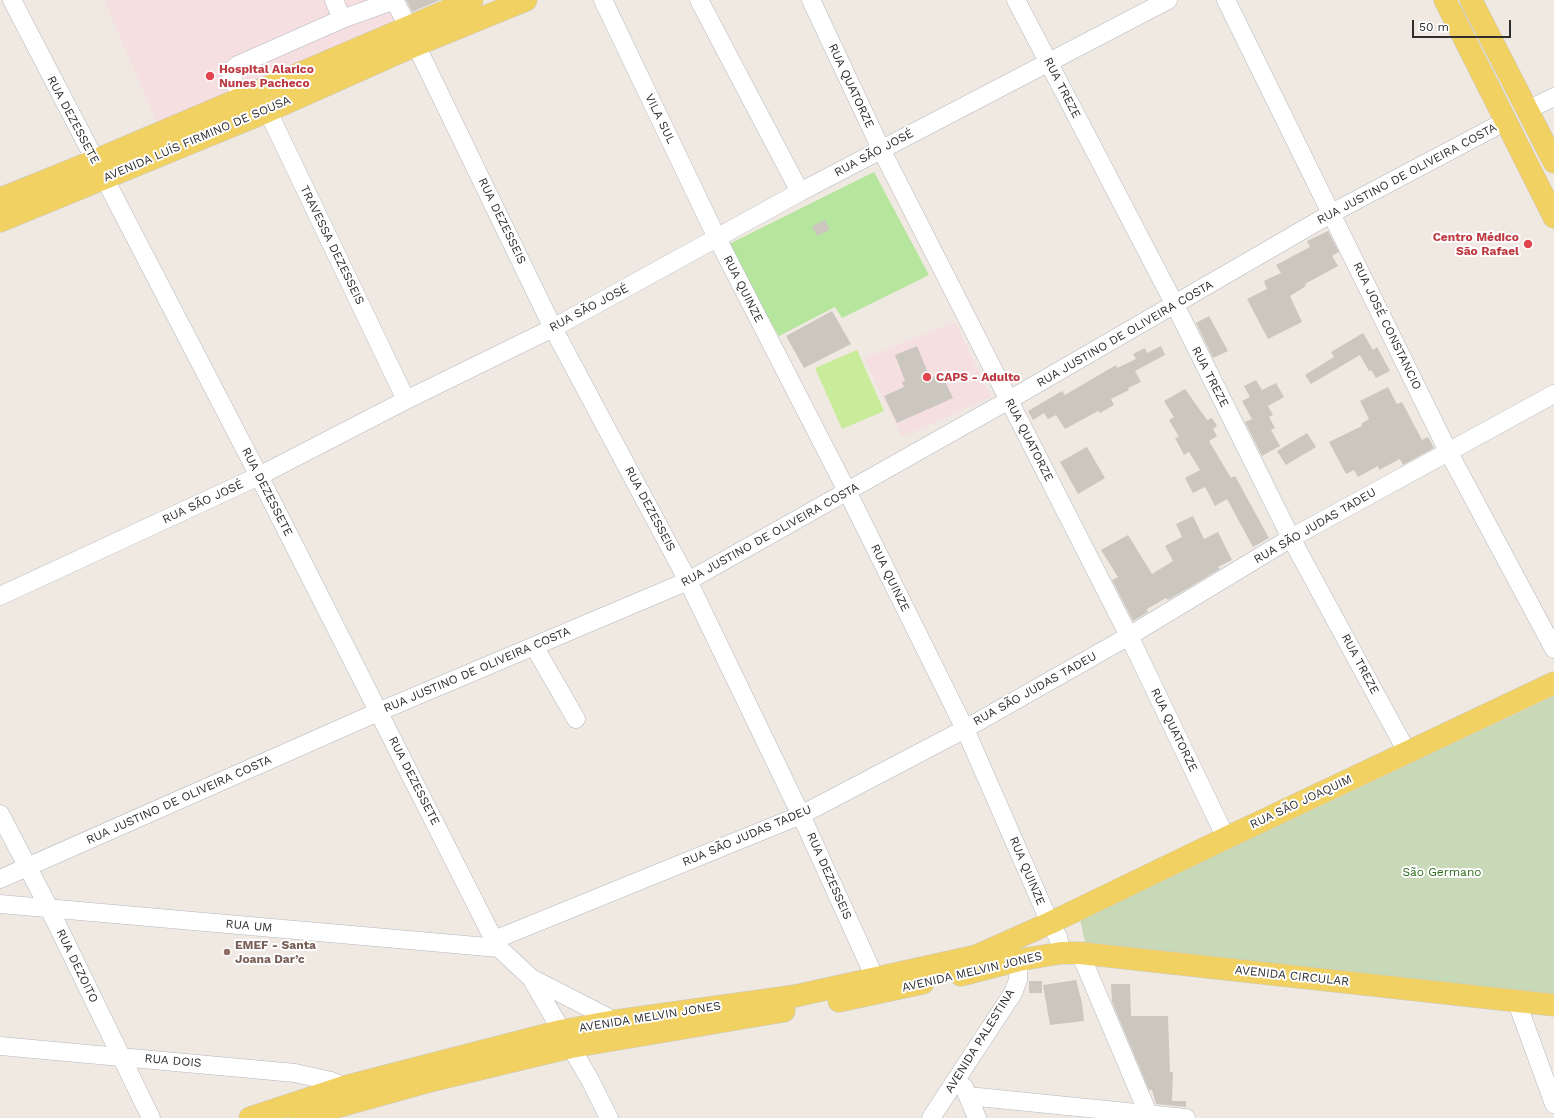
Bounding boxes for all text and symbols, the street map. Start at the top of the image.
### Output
scale bar [1414,12,1513,38]
text: 50 m [1419,20,1449,34]
street label: RUA QUATORZE [825,42,877,130]
street label: RUA TREZE [1041,55,1083,121]
place label: Hospital Alarico Nunes Pacheco [219,62,314,90]
marker: Hospital Alarico Nunes Pacheco [204,70,216,82]
street label: RUA DEZESSETE [44,73,102,167]
street label: VILA SUL [642,92,678,146]
street label: AVENIDA LUÍS FIRMINO DE SOUSA [101,93,293,185]
street label: RUA JUSTINO DE OLIVEIRA COSTA [1315,120,1499,228]
street label: RUA SÃO JOSÉ [832,126,916,180]
street label: RUA DEZESSEIS [475,176,529,266]
street label: TRAVESSA DEZESSEIS [297,183,367,307]
place label: Centro Médico São Rafael [1433,230,1519,258]
marker: Centro Médico São Rafael [1522,238,1534,250]
street label: RUA QUINZE [720,253,766,325]
street label: RUA JOSÉ CONSTANCIO [1350,260,1424,392]
street label: RUA JUSTINO DE OLIVEIRA COSTA [1034,277,1216,391]
street label: RUA SÃO JOSÉ [547,281,631,335]
street label: RUA TREZE [1189,344,1231,410]
place label: CAPS - Adulto [936,370,1020,384]
marker: CAPS - Adulto [921,371,933,383]
street label: RUA QUATORZE [1002,396,1056,484]
street label: RUA DEZESSETE [238,445,296,539]
street label: RUA DEZESSEIS [622,464,678,554]
street label: RUA SÃO JOSÉ [160,477,246,527]
street label: RUA JUSTINO DE OLIVEIRA COSTA [679,480,861,590]
street label: RUA SÃO JUDAS TADEU [1251,485,1379,567]
street label: RUA QUINZE [867,542,913,614]
street label: RUA JUSTINO DE OLIVEIRA COSTA [382,624,572,716]
street label: RUA TREZE [1338,631,1382,697]
street label: RUA SÃO JUDAS TADEU [971,649,1099,729]
street label: RUA QUATORZE [1147,686,1201,774]
street label: RUA DEZESSETE [385,734,443,828]
street label: RUA JUSTINO DE OLIVEIRA COSTA [84,753,274,847]
street label: RUA SÃO JOAQUIM [1248,772,1354,832]
street label: RUA SÃO JUDAS TADEU [680,802,814,870]
street label: RUA DEZESSEIS [803,830,855,922]
street label: RUA QUINZE [1006,834,1048,908]
park label: São Germano [1402,865,1482,879]
street label: RUA UM [225,917,273,935]
street label: RUA DEZOITO [53,927,101,1005]
place label: EMEF - Santa Joana Dar’c [235,938,316,966]
marker: EMEF - Santa Joana Dar’c [222,947,232,957]
street label: AVENIDA MELVIN JONES [901,949,1043,995]
street label: AVENIDA CIRCULAR [1234,963,1350,989]
street label: AVENIDA PALESTINA [942,986,1018,1096]
street label: AVENIDA MELVIN JONES [578,999,722,1035]
street label: RUA DOIS [144,1051,202,1071]

